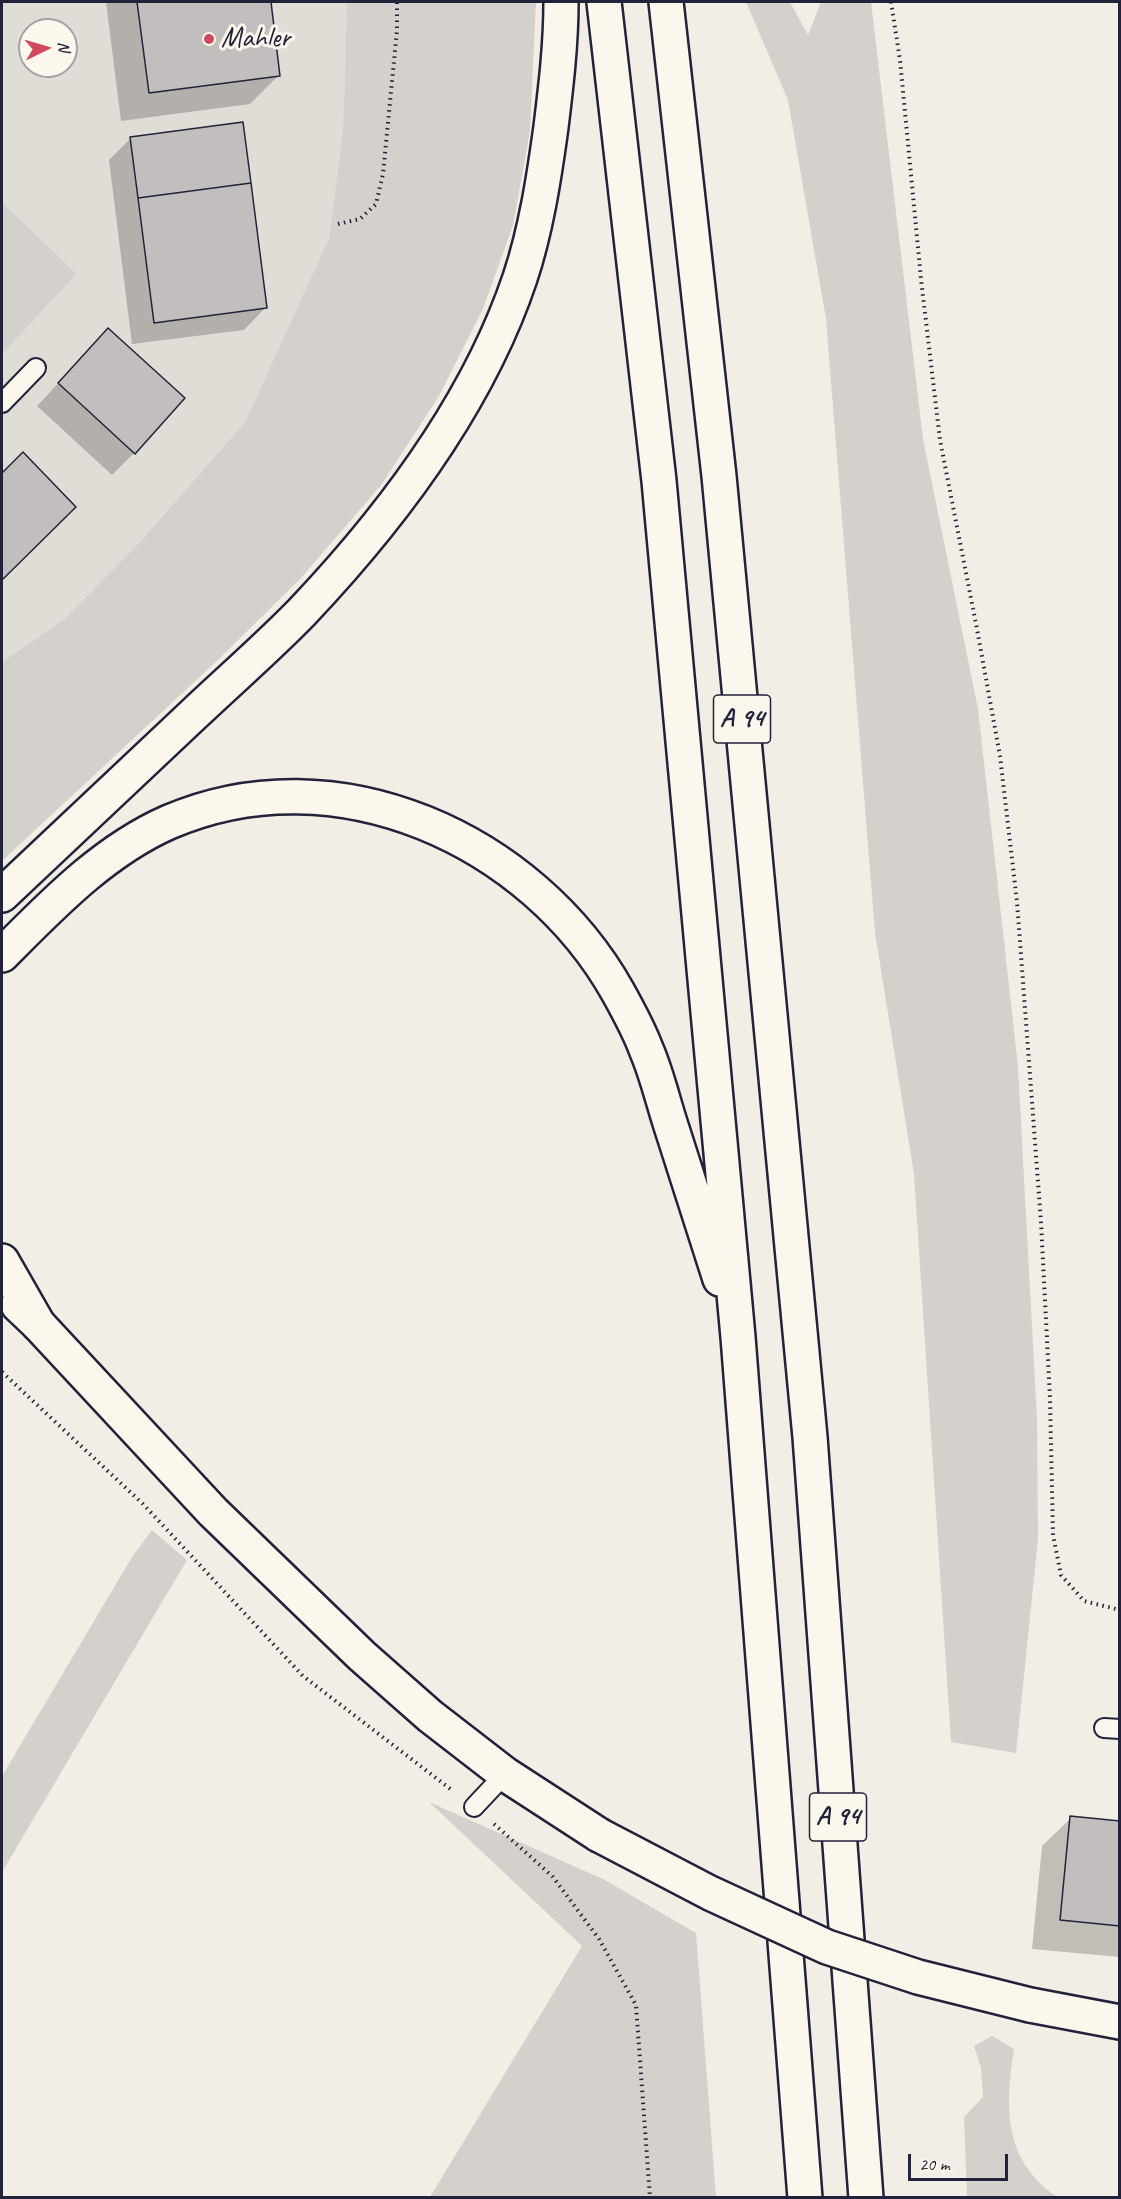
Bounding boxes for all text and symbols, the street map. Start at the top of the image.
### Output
north arrow [18,18,78,78]
place label: Mahler [221,22,290,56]
marker: Mahler [202,32,216,46]
text: N [54,41,74,52]
road number: A 94 [714,695,771,743]
road number: A 94 [810,1793,866,1841]
scale bar [911,2142,1012,2180]
text: 20 m [919,2153,950,2175]

